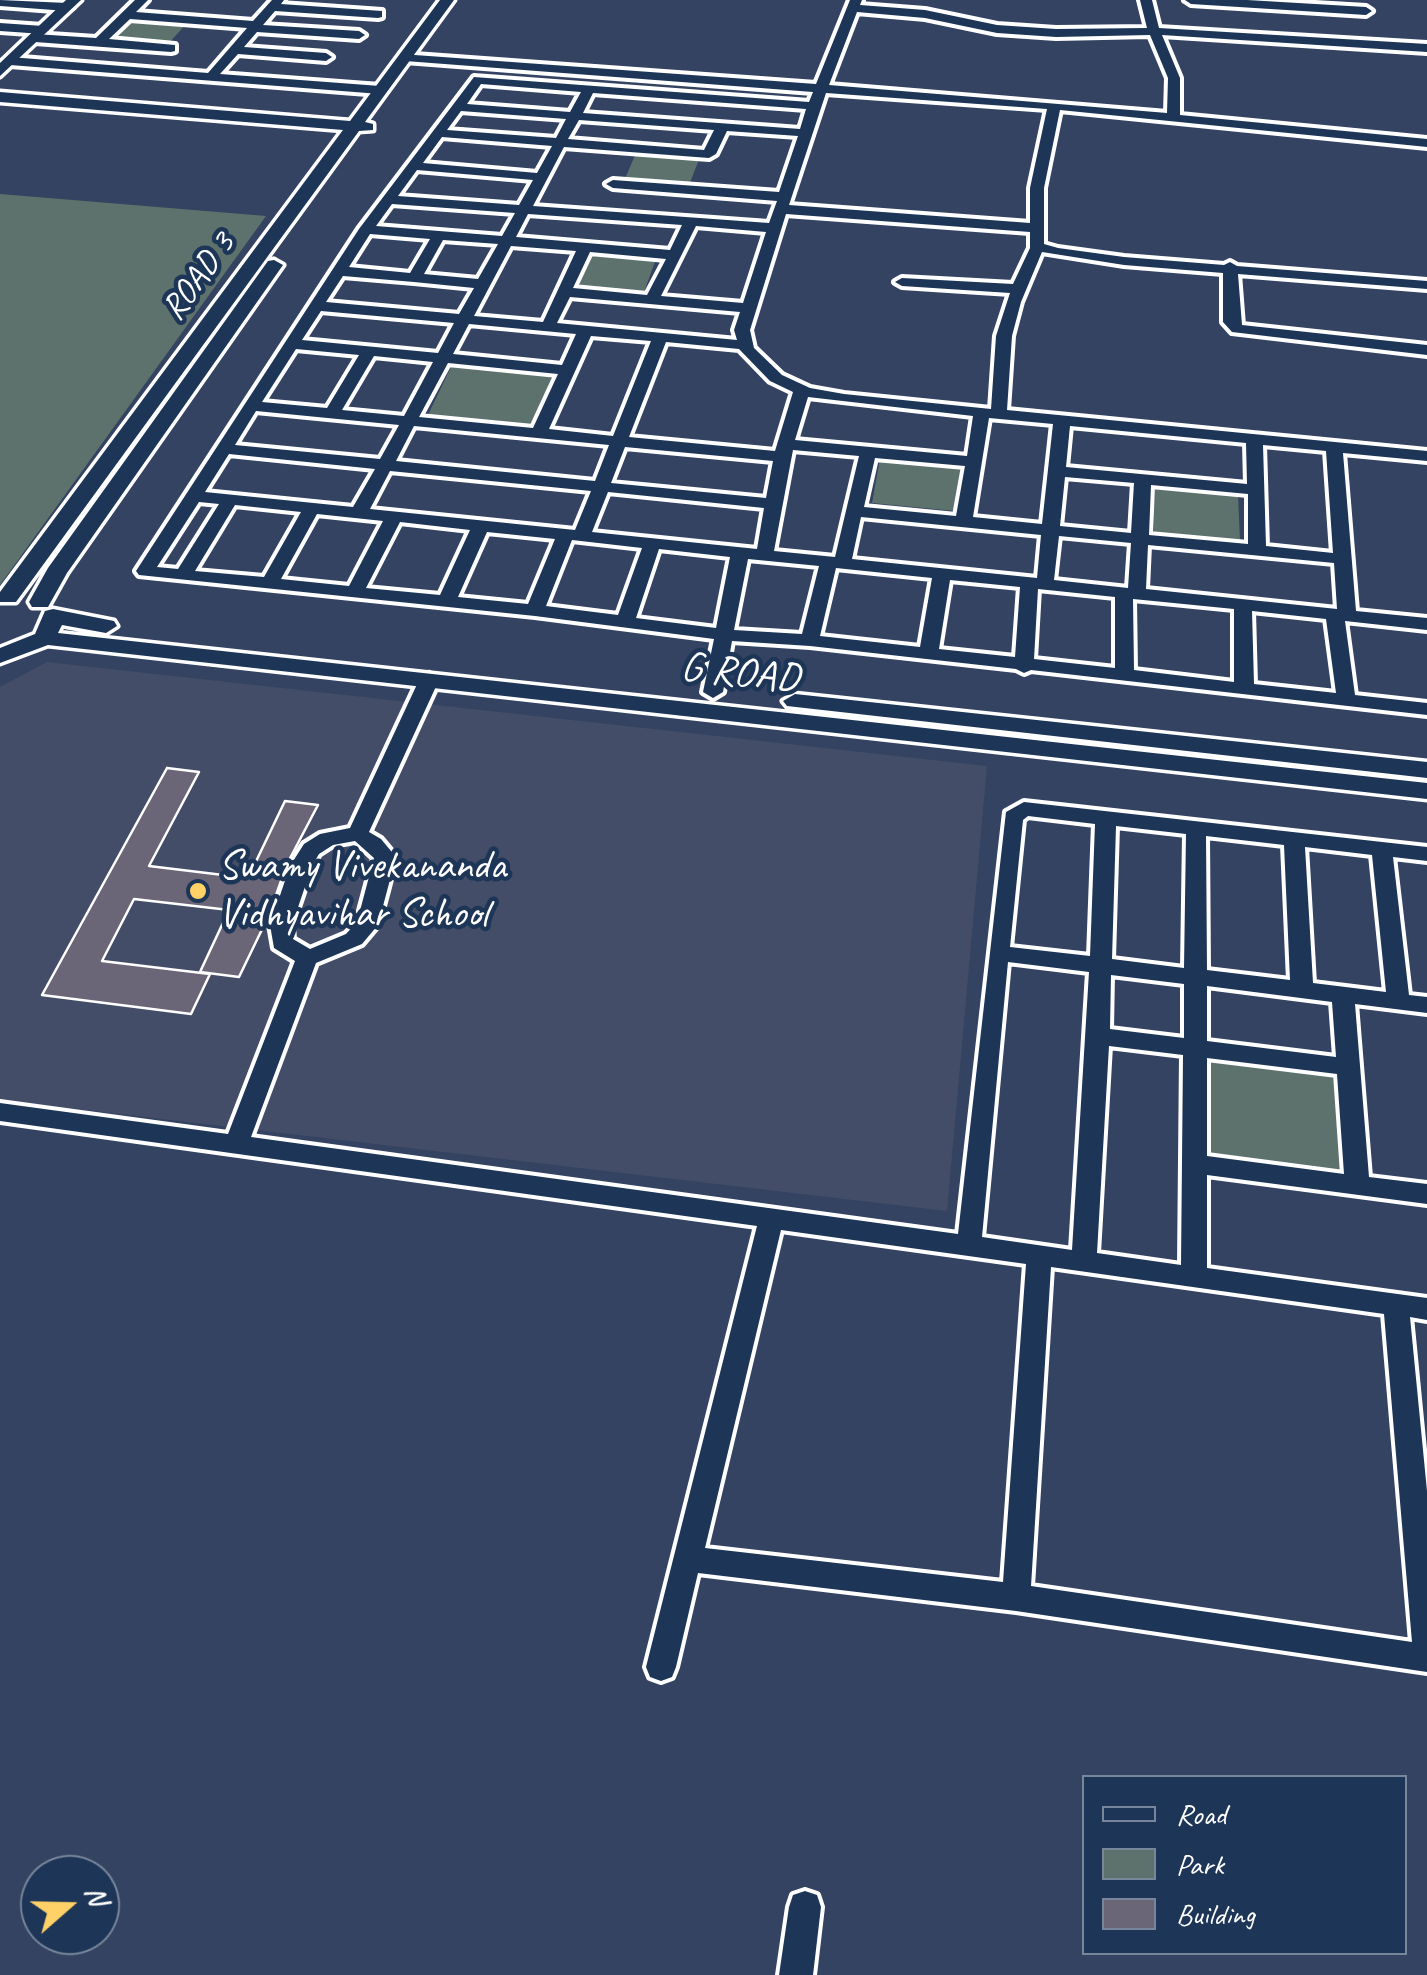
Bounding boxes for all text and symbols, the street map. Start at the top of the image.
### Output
street label: ROAD 3 [153,225,245,329]
street label: G ROAD [678,643,802,705]
place label: Swamy Vivekananda Vidhyavihar School [218,842,506,940]
marker: Swamy Vivekananda Vidhyavihar School [187,880,209,902]
legend [1082,1775,1407,1955]
text: Road [1176,1795,1226,1833]
text: Park [1176,1845,1224,1883]
north arrow [20,1855,120,1955]
text: N [77,1881,116,1909]
text: Building [1176,1895,1255,1933]

